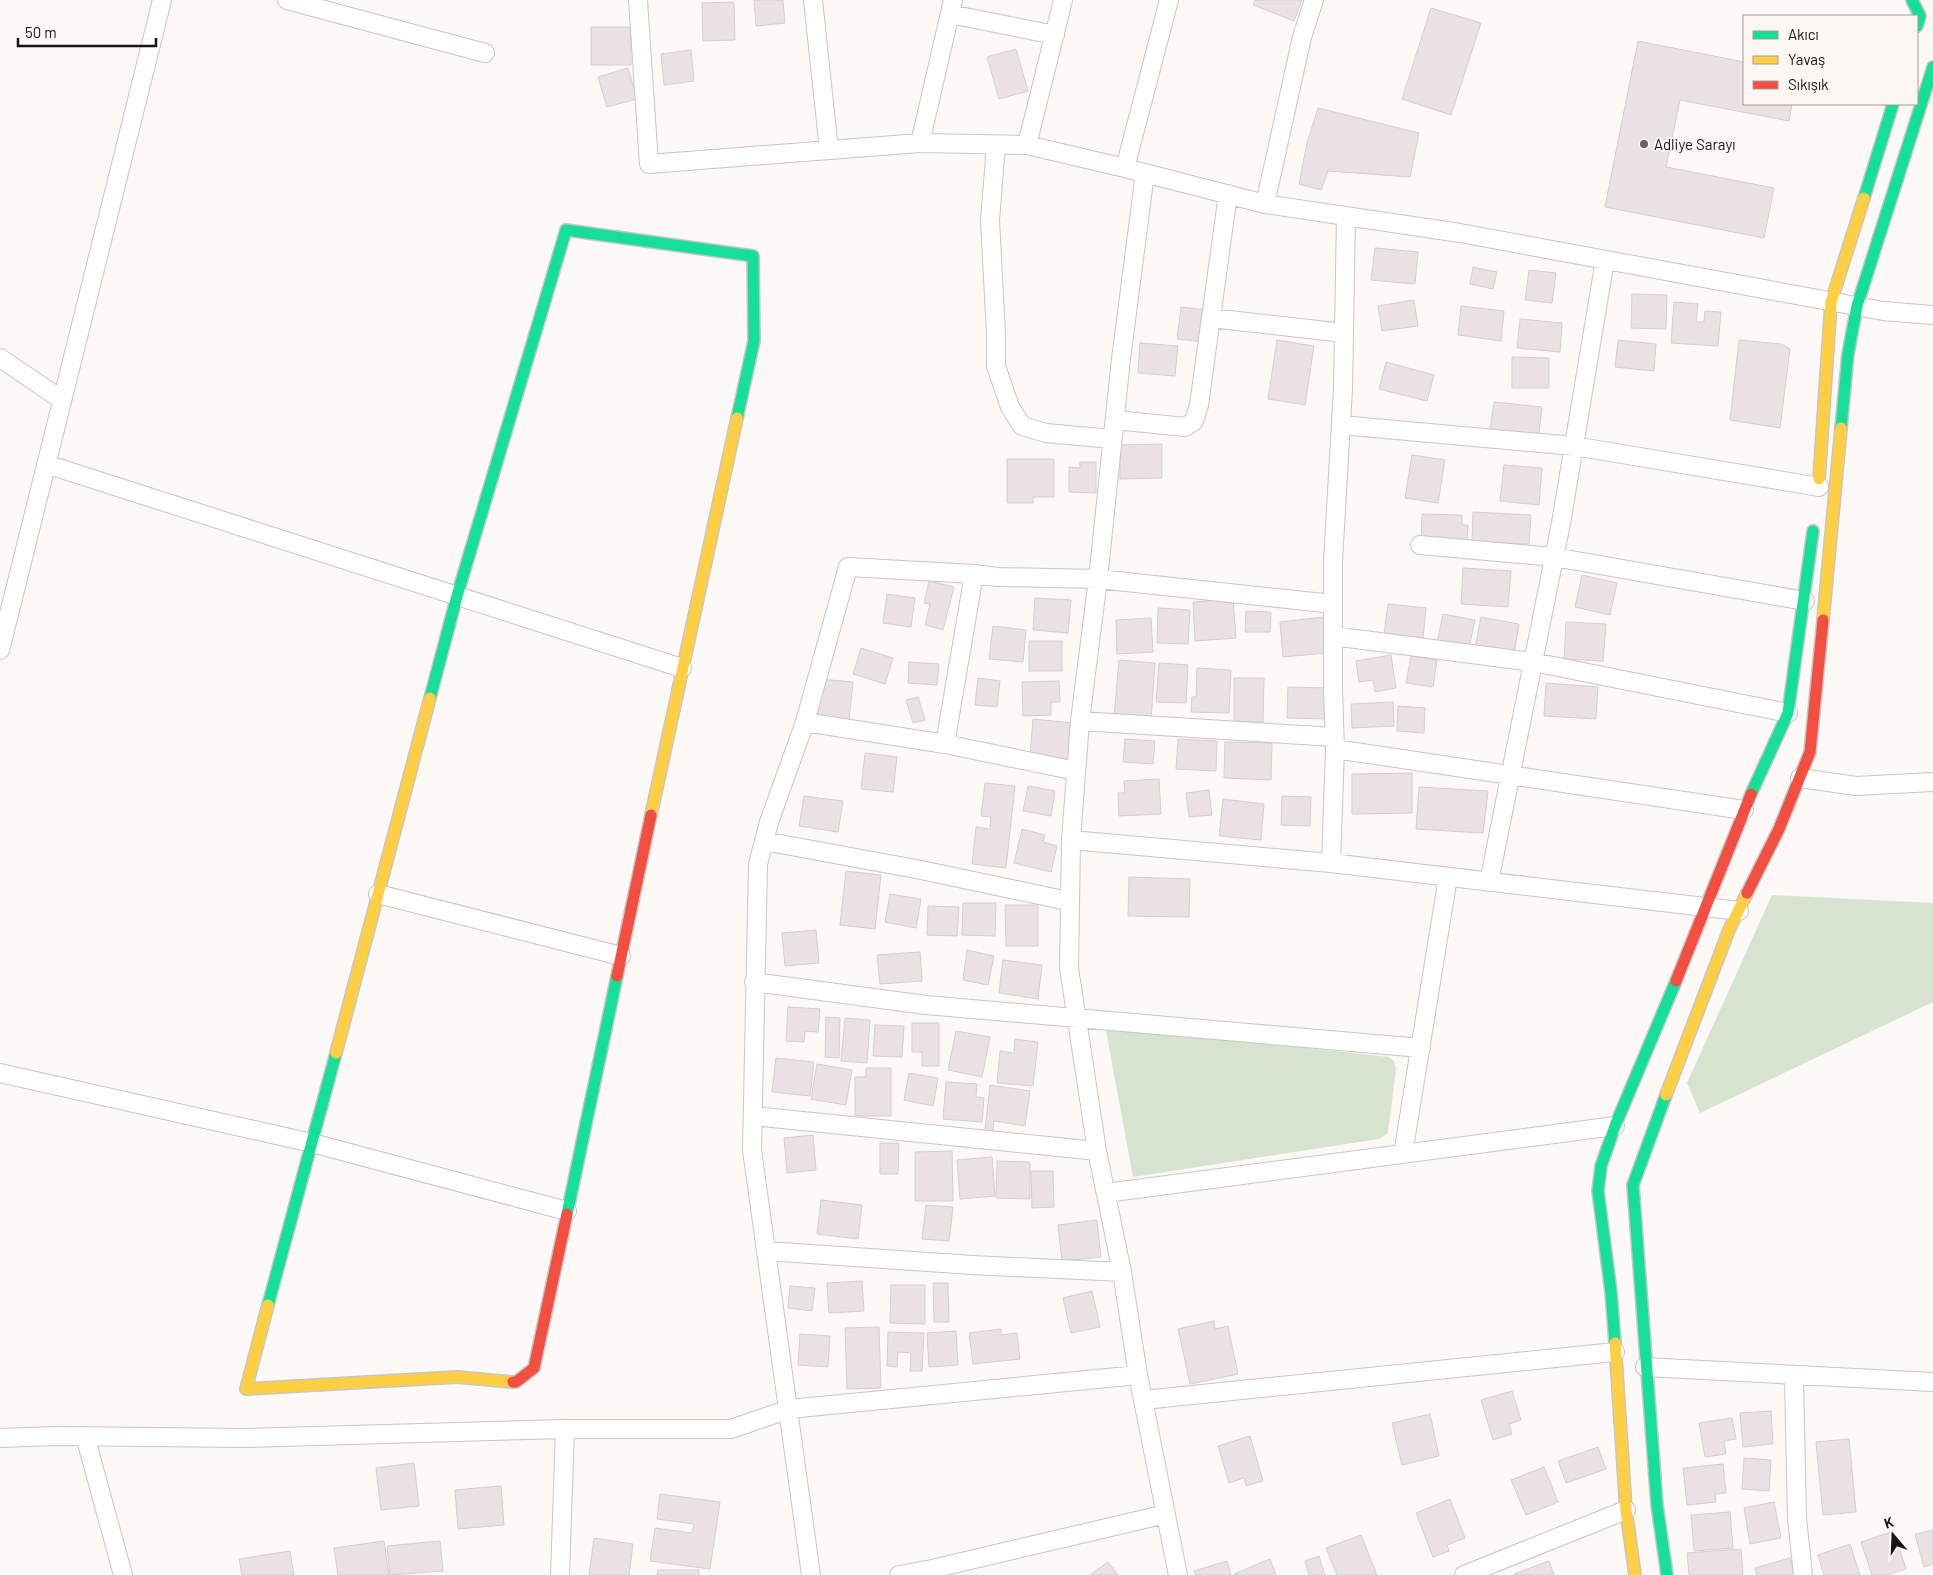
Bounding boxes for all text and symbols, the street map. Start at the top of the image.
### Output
scale bar [18,15,155,47]
legend [1743,15,1918,105]
text: 50 m [25,23,57,41]
text: Akıcı [1788,25,1819,43]
text: Yavaş [1788,50,1825,68]
text: Sıkışık [1788,75,1829,93]
place label: Adliye Sarayı [1654,135,1736,153]
marker: Adliye Sarayı [1638,138,1650,150]
north arrow [1868,1510,1918,1560]
text: K [1882,1513,1896,1532]

